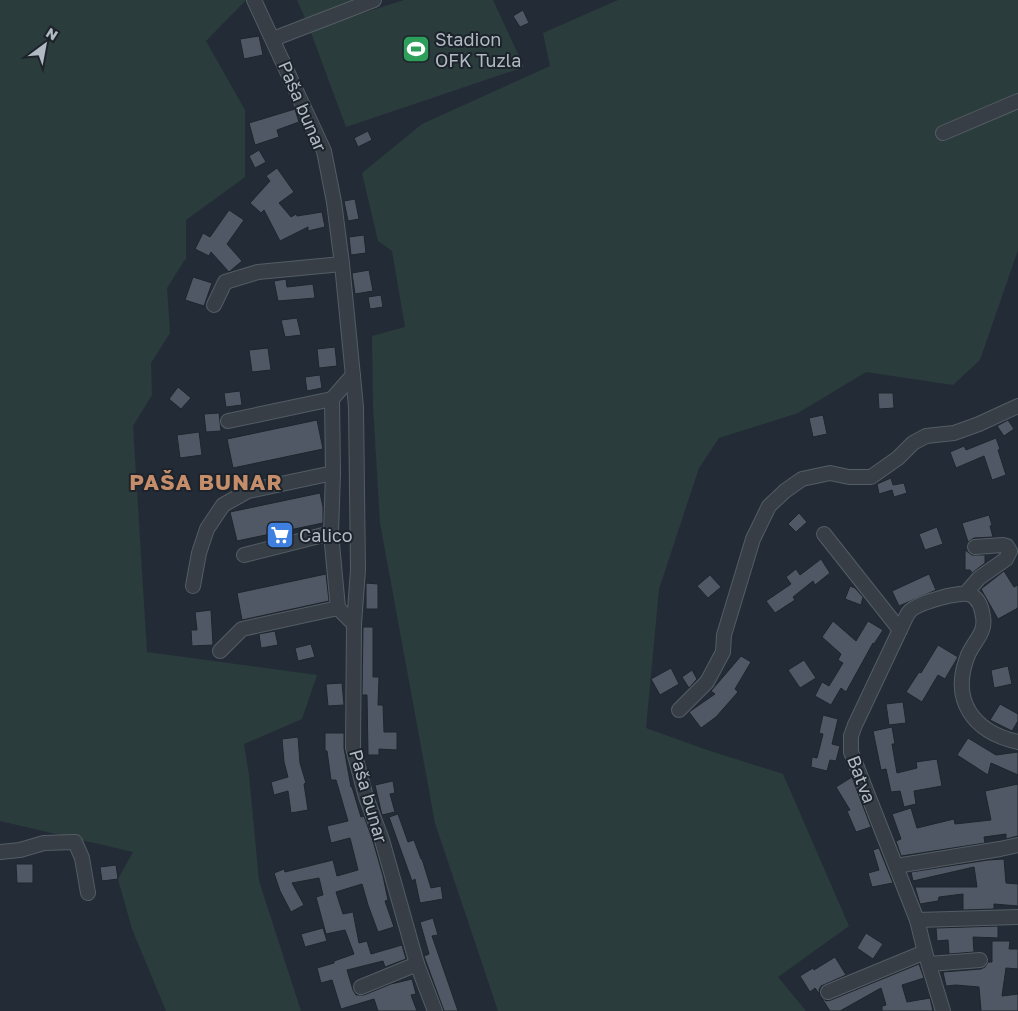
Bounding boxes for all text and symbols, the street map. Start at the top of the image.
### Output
north arrow [20,20,70,70]
text: N [43,24,61,44]
place label: Stadion OFK Tuzla [435,28,522,71]
sports icon: Stadion OFK Tuzla [401,34,431,64]
street label: Paša bunar [274,57,332,155]
district label: PAŠA BUNAR [129,468,283,495]
supermarket icon: Calico [265,520,295,550]
place label: Calico [299,524,353,546]
street label: Paša bunar [345,747,393,845]
street label: Batva [843,752,881,806]

